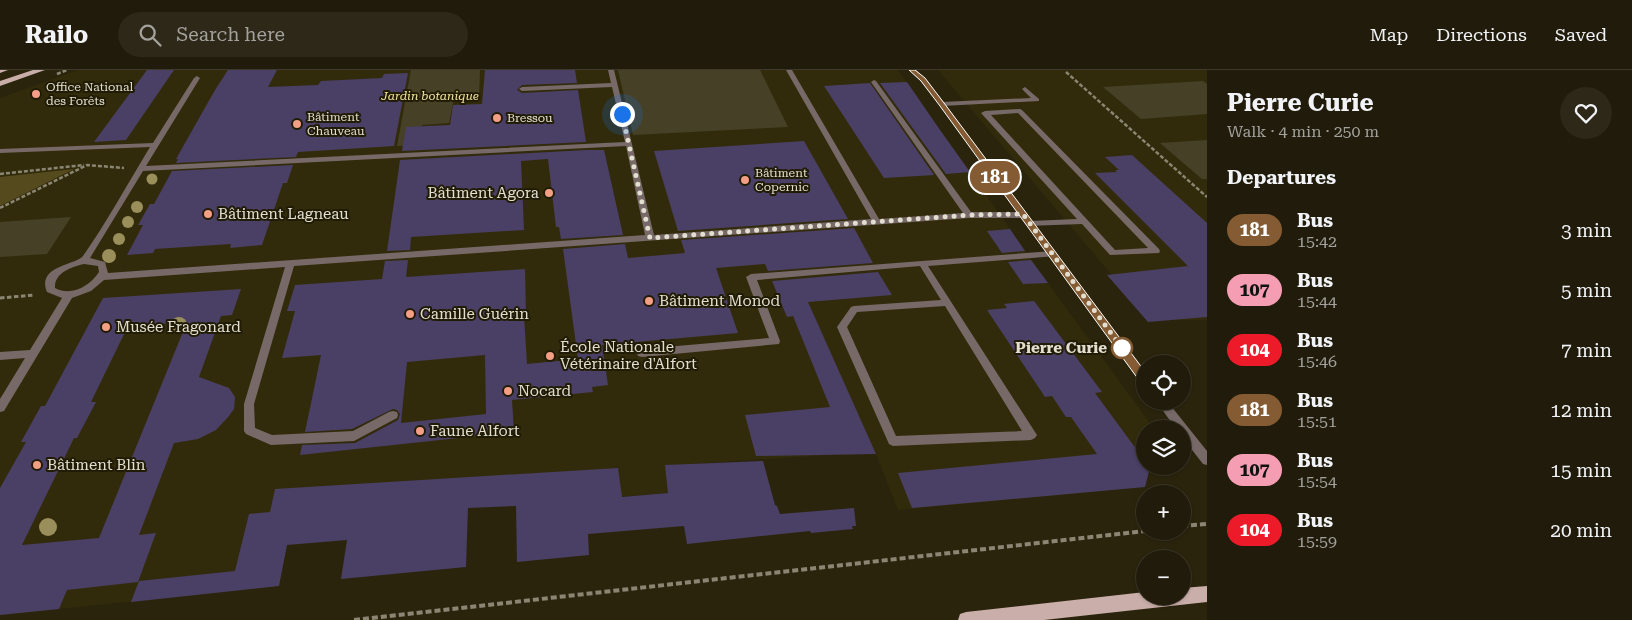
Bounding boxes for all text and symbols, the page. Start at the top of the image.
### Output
search box [118,12,468,57]
text: Railo [25,21,88,49]
icon: search [136,21,164,49]
text: Search here [176,23,285,46]
text: Map [1370,24,1408,45]
text: Directions [1436,24,1527,45]
text: Saved [1555,24,1607,45]
place label: Office National des Forêts [46,80,134,108]
button: heart [1560,87,1612,139]
marker: Office National des Forêts [30,88,42,100]
park label: Jardin botanique [380,89,479,103]
text: Pierre Curie [1227,89,1374,117]
your location [610,102,635,127]
place label: Bâtiment Chauveau [307,110,365,138]
place label: Bressou [507,111,553,125]
marker: Bressou [491,112,503,124]
marker: Bâtiment Chauveau [291,118,303,130]
text: Walk · 4 min · 250 m [1227,122,1379,141]
line badge: 181 [966,161,1024,193]
place label: Bâtiment Copernic [755,166,809,194]
text: 181 [980,166,1010,187]
text: Departures [1227,166,1336,189]
marker: Bâtiment Copernic [739,174,751,186]
place label: Bâtiment Agora [428,184,539,202]
marker: Bâtiment Agora [543,187,555,199]
place label: Bâtiment Lagneau [218,205,349,223]
marker: Bâtiment Lagneau [202,208,214,220]
text: Bus [1297,209,1333,232]
text: 181 [1239,219,1270,240]
text: 3 min [1561,219,1612,242]
text: 15:42 [1297,232,1337,251]
text: Bus [1297,269,1333,292]
text: 107 [1239,279,1270,300]
text: 5 min [1561,279,1612,302]
place label: Bâtiment Monod [659,292,781,310]
text: 15:44 [1297,292,1337,311]
marker: Bâtiment Monod [643,295,655,307]
place label: Camille Guérin [420,305,529,323]
marker: Camille Guérin [404,308,416,320]
place label: Musée Fragonard [116,318,241,336]
marker: Musée Fragonard [100,321,112,333]
text: Bus [1297,329,1333,352]
marker: Pierre Curie [1111,337,1133,359]
place label: École Nationale Vétérinaire d'Alfort [560,338,697,373]
place label: Pierre Curie [1015,339,1107,357]
text: 104 [1239,339,1270,360]
text: 7 min [1561,339,1612,362]
marker: École Nationale Vétérinaire d'Alfort [544,350,556,362]
text: 15:46 [1297,352,1337,371]
map controls [1136,355,1191,605]
button: locate [1136,355,1191,410]
place label: Nocard [518,382,572,400]
marker: Nocard [502,385,514,397]
text: Bus [1297,389,1333,412]
text: 181 [1239,399,1270,420]
text: 12 min [1550,399,1612,422]
text: 15:51 [1297,412,1337,431]
button: layers [1136,420,1191,475]
place label: Faune Alfort [430,422,520,440]
marker: Faune Alfort [414,425,426,437]
text: Bus [1297,449,1333,472]
place label: Bâtiment Blin [47,456,146,474]
marker: Bâtiment Blin [31,459,43,471]
text: 107 [1239,459,1270,480]
text: 15 min [1550,459,1612,482]
text: 15:54 [1297,472,1337,491]
button: + [1136,485,1191,540]
text: Bus [1297,509,1333,532]
text: 104 [1239,519,1270,540]
text: 20 min [1550,519,1612,542]
text: 15:59 [1297,532,1337,551]
button: − [1136,550,1191,605]

